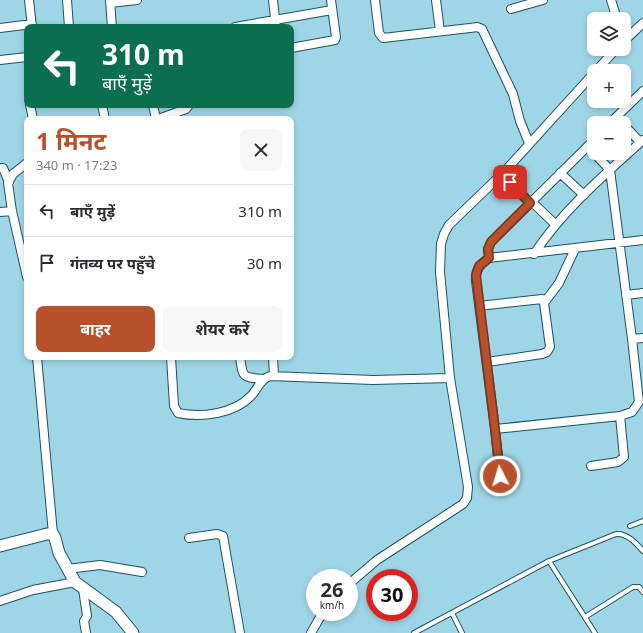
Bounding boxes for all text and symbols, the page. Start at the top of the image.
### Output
map controls [587,12,631,160]
button: layers [587,12,631,56]
text: 310 m [102,35,185,73]
icon: left [36,40,88,92]
button: + [587,64,631,108]
text: बाएँ मुड़ें [102,71,152,95]
button: − [587,116,631,160]
text: 1 मिनट [36,124,106,157]
button: close [240,129,282,171]
text: 340 m · 17:23 [36,156,117,174]
pin [493,165,527,199]
icon: arrive [499,171,521,193]
icon: left [36,200,58,222]
text: बाएँ मुड़ें [70,201,115,221]
text: 310 m [238,201,282,221]
icon: arrive [36,252,58,274]
text: गंतव्य पर पहुँचे [70,253,155,273]
text: 30 m [247,253,282,273]
button: बाहर [36,306,155,352]
button: शेयर करें [163,306,282,352]
position arrow [479,455,521,497]
speed limit sign: 30 [366,569,418,621]
text: 26 [321,576,343,603]
text: km/h [320,598,344,612]

